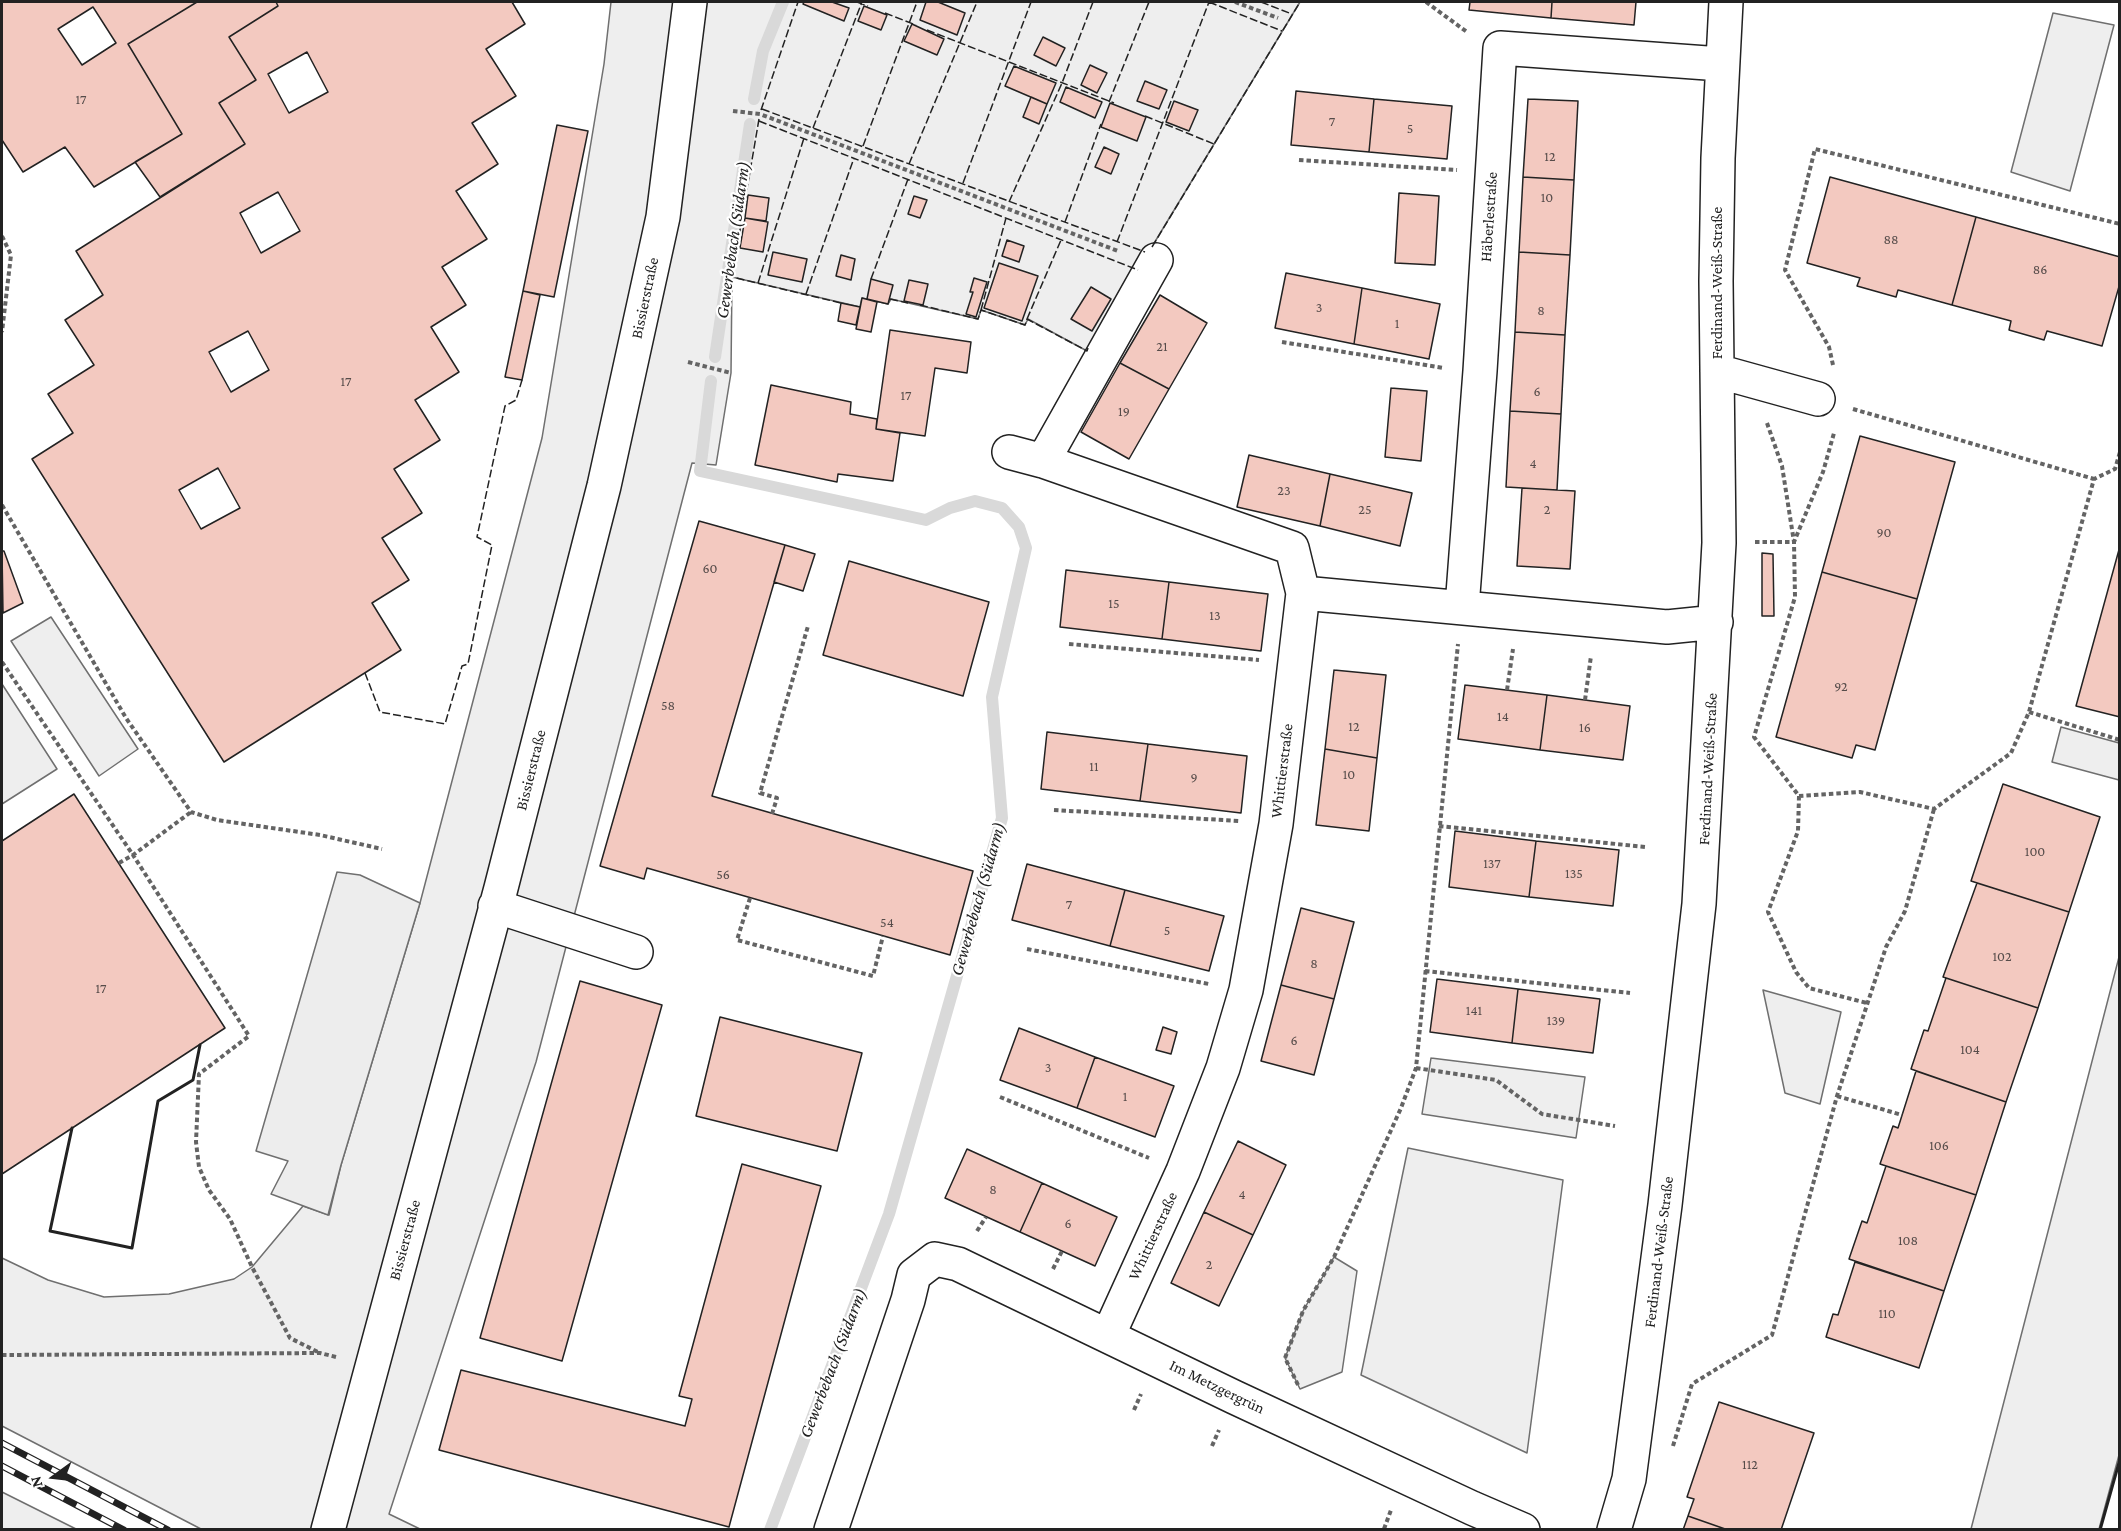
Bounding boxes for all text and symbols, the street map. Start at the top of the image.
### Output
house number: 17 [75,92,87,108]
house number: 7 [1329,114,1335,130]
house number: 5 [1407,121,1413,137]
house number: 12 [1544,149,1556,165]
water label: Gewerbebach (Südarm) [711,160,755,320]
street label: Häberlestraße [1476,171,1502,263]
house number: 10 [1541,190,1553,206]
street label: Ferdinand-Weiß-Straße [1707,207,1727,359]
house number: 88 [1883,232,1899,248]
street label: Bissierstraße [627,256,663,340]
house number: 86 [2033,262,2047,278]
house number: 3 [1316,300,1322,316]
house number: 8 [1537,303,1545,319]
house number: 1 [1395,316,1399,332]
house number: 21 [1156,339,1168,355]
house number: 17 [340,374,352,390]
house number: 6 [1533,384,1541,400]
house number: 17 [900,388,912,404]
house number: 19 [1118,404,1130,420]
house number: 4 [1529,456,1537,472]
house number: 23 [1277,483,1291,499]
house number: 25 [1358,502,1372,518]
house number: 2 [1544,502,1550,518]
house number: 90 [1876,525,1892,541]
house number: 60 [702,561,718,577]
house number: 15 [1108,596,1120,612]
house number: 13 [1209,608,1221,624]
house number: 92 [1834,679,1848,695]
street label: Ferdinand-Weiß-Straße [1694,692,1722,846]
house number: 58 [661,698,675,714]
house number: 14 [1497,709,1509,725]
house number: 12 [1348,719,1360,735]
house number: 16 [1579,720,1591,736]
street label: Whittierstraße [1267,723,1297,819]
street label: Bissierstraße [512,728,550,812]
house number: 11 [1089,759,1099,775]
house number: 10 [1343,767,1355,783]
house number: 9 [1190,770,1198,786]
water label: Gewerbebach (Südarm) [946,820,1010,978]
house number: 100 [2025,844,2045,860]
house number: 137 [1483,856,1501,872]
house number: 135 [1565,866,1583,882]
house number: 56 [716,867,730,883]
house number: 7 [1066,897,1072,913]
house number: 54 [880,915,894,931]
house number: 5 [1164,923,1170,939]
house number: 102 [1992,949,2012,965]
house number: 8 [1310,956,1318,972]
house number: 17 [95,981,107,997]
house number: 141 [1466,1003,1482,1019]
house number: 139 [1547,1013,1565,1029]
house number: 6 [1290,1033,1298,1049]
house number: 104 [1960,1042,1980,1058]
house number: 3 [1045,1060,1051,1076]
house number: 1 [1123,1089,1127,1105]
house number: 106 [1929,1138,1949,1154]
street label: Ferdinand-Weiß-Straße [1640,1175,1678,1329]
house number: 8 [989,1182,997,1198]
house number: 4 [1238,1187,1246,1203]
street label: Whittierstraße [1124,1189,1182,1283]
street label: Bissierstraße [385,1198,425,1282]
house number: 6 [1064,1216,1072,1232]
house number: 108 [1898,1233,1918,1249]
house number: 2 [1206,1257,1212,1273]
water label: Gewerbebach (Südarm) [794,1285,872,1441]
house number: 110 [1878,1306,1896,1322]
street label: Im Metzgergrün [1166,1356,1268,1418]
north arrow [24,1447,84,1507]
house number: 112 [1742,1457,1758,1473]
text: N [27,1474,46,1489]

